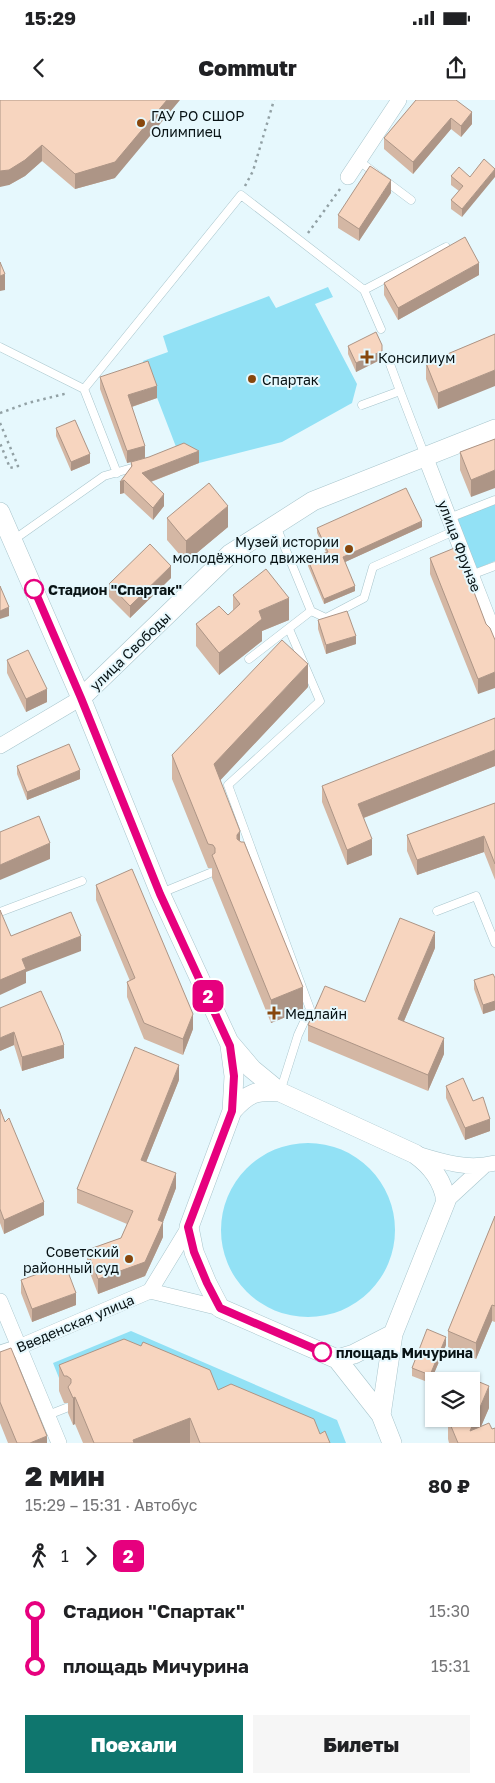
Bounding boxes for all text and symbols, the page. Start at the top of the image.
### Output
text: 15:29 [25,6,76,29]
icon: back [25,54,53,82]
text: Commutr [198,54,297,81]
icon: share [442,54,470,82]
place label: ГАУ РО СШОР Олимпиец [151,107,245,140]
marker: ГАУ РО СШОР Олимпиец [135,117,147,129]
place label: Консилиум [378,349,455,366]
marker: Консилиум [360,350,374,364]
place label: Спартак [262,371,319,388]
marker: Спартак [246,373,258,385]
street label: улица Фрунзе [435,498,485,594]
place label: Музей истории молодёжного движения [173,533,339,566]
marker: Музей истории молодёжного движения [343,543,355,555]
marker: Стадион "Спартак" [24,579,44,599]
place label: Стадион "Спартак" [48,581,182,598]
street label: улица Свободы [86,608,174,694]
line badge: 2 [192,980,224,1012]
text: 2 [203,985,213,1007]
place label: Медлайн [285,1005,347,1022]
marker: Медлайн [267,1006,281,1020]
place label: Советский районный суд [23,1243,120,1276]
marker: Советский районный суд [123,1253,135,1265]
street label: Введенская улица [14,1290,136,1356]
marker: площадь Мичурина [312,1342,332,1362]
place label: площадь Мичурина [336,1344,473,1361]
map controls [425,1372,480,1427]
button: layers [425,1372,480,1427]
text: 2 мин [25,1459,105,1492]
text: 80 ₽ [428,1474,470,1497]
text: 15:29 – 15:31 · Автобус [25,1495,197,1515]
icon: walk [25,1542,53,1570]
icon: forward [77,1542,105,1570]
text: 2 [123,1545,134,1567]
text: 1 [61,1546,69,1566]
text: Стадион "Спартак" [63,1599,245,1622]
text: 15:30 [429,1601,470,1621]
text: площадь Мичурина [63,1654,249,1677]
text: 15:31 [431,1656,470,1676]
button: Поехали [25,1715,243,1773]
button: Билеты [253,1715,470,1773]

